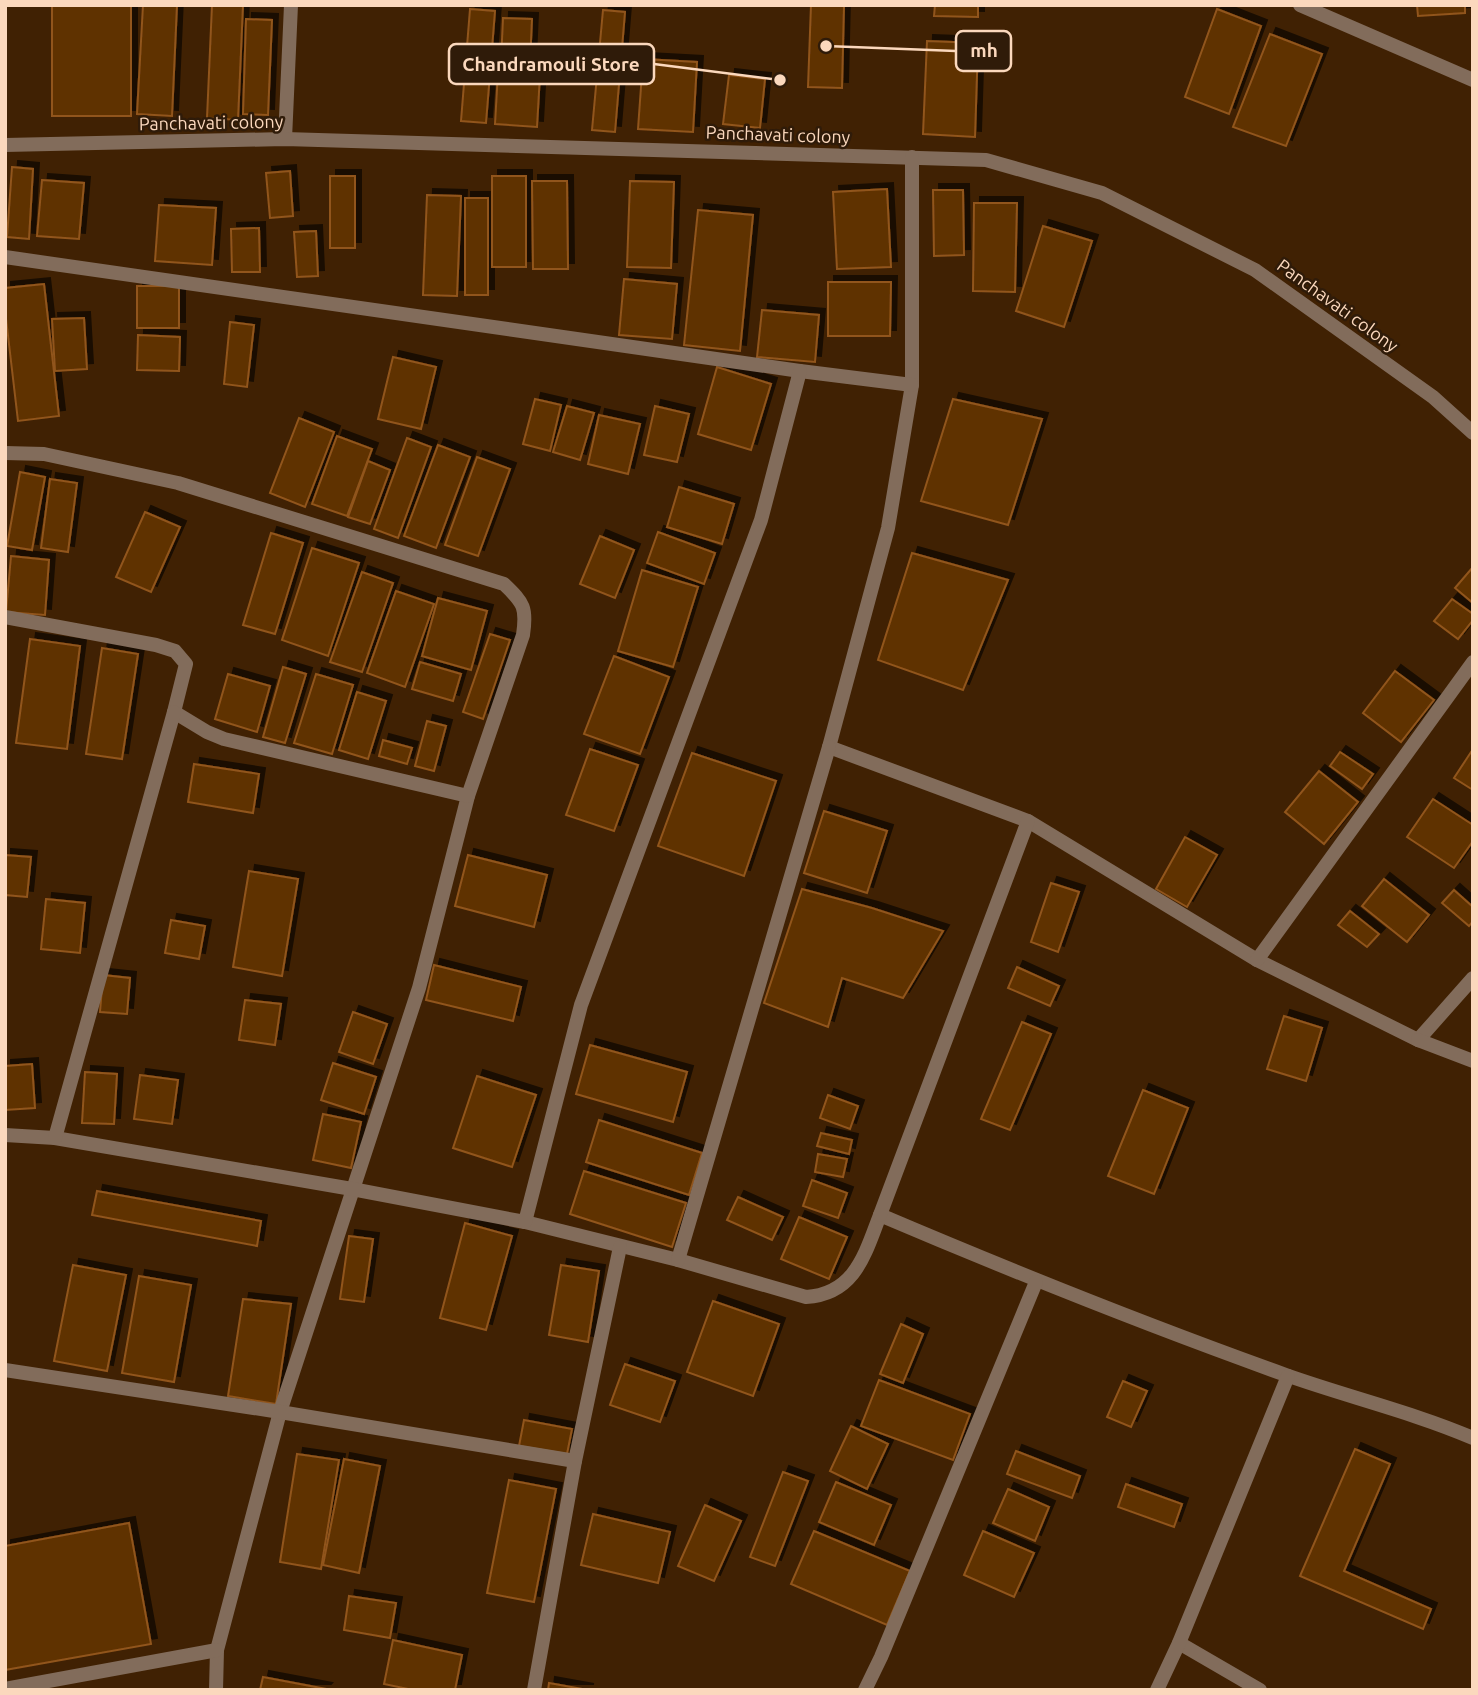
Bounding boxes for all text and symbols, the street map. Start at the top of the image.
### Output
callout: mh [956,31,1011,71]
text: mh [970,39,998,61]
callout: Chandramouli Store [449,44,654,84]
text: Chandramouli Store [462,53,640,75]
street label: Panchavati colony [139,111,284,133]
street label: Panchavati colony [705,121,851,147]
street label: Panchavati colony [1274,254,1403,356]

